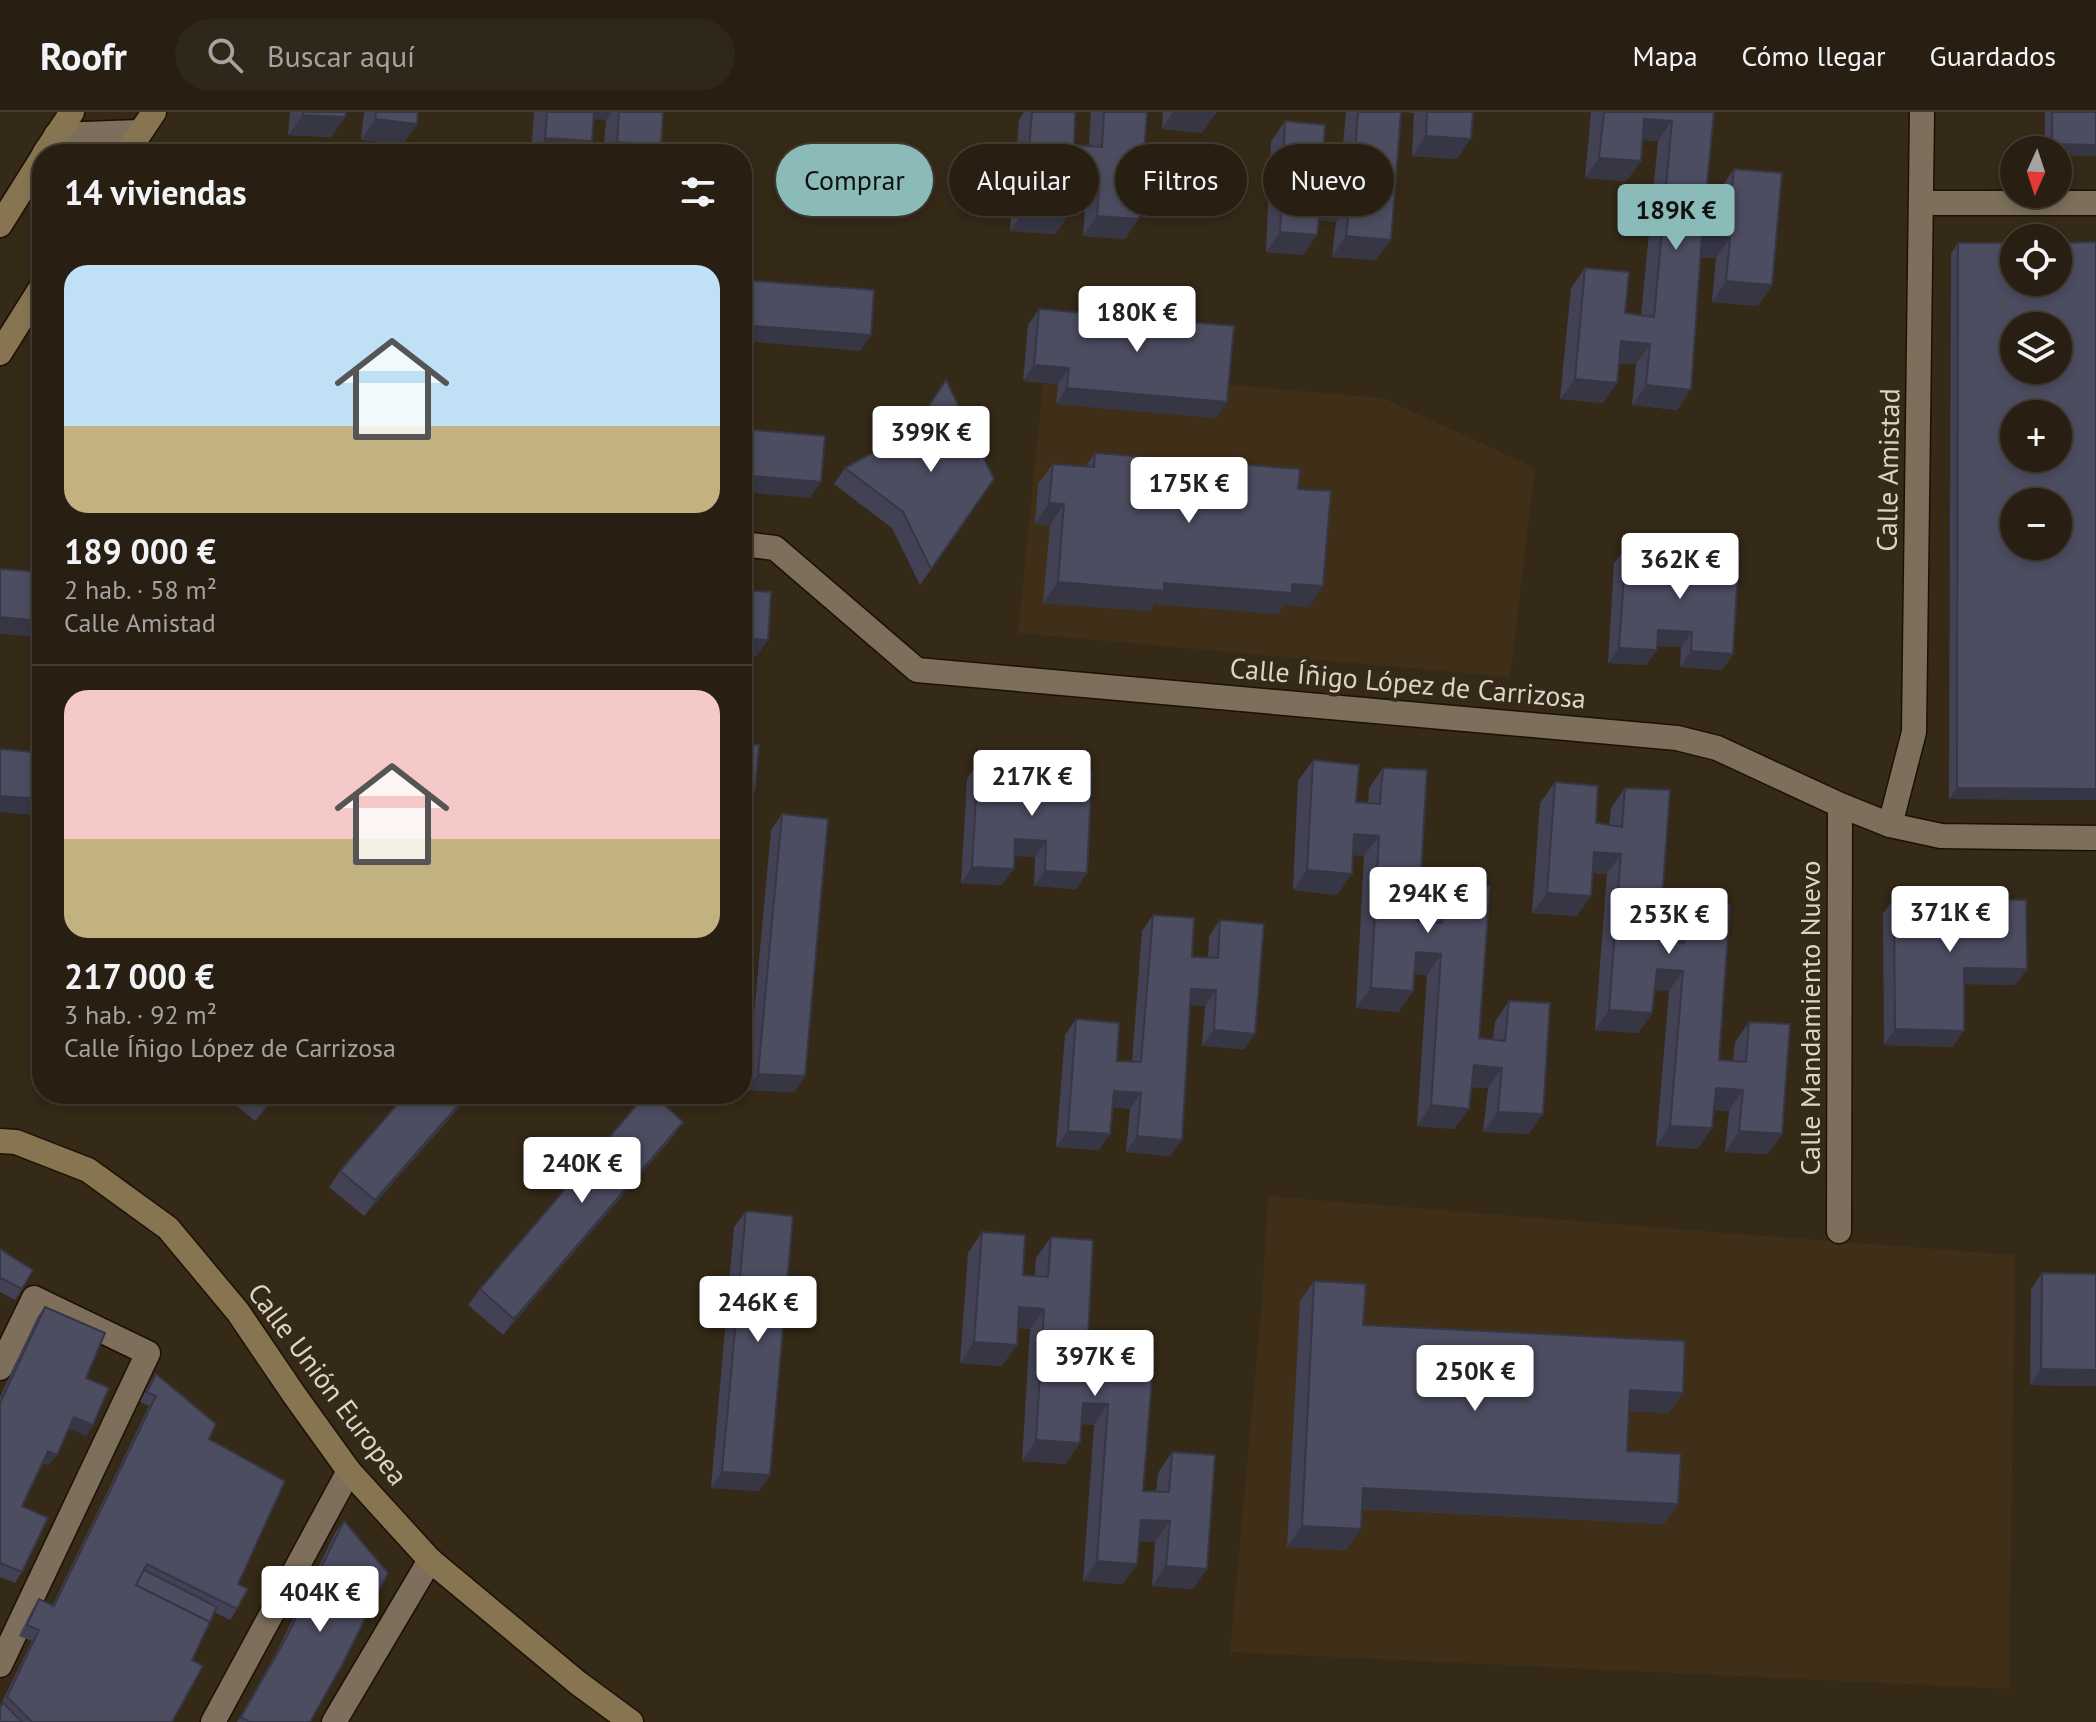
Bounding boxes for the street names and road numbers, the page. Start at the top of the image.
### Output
street label: Calle Amistad [1868,388,1907,552]
street label: Calle Íñigo López de Carrizosa [1228,648,1588,717]
street label: Calle Mandamiento Nuevo [1791,861,1828,1175]
street label: Calle Unión Europea [240,1275,417,1492]

